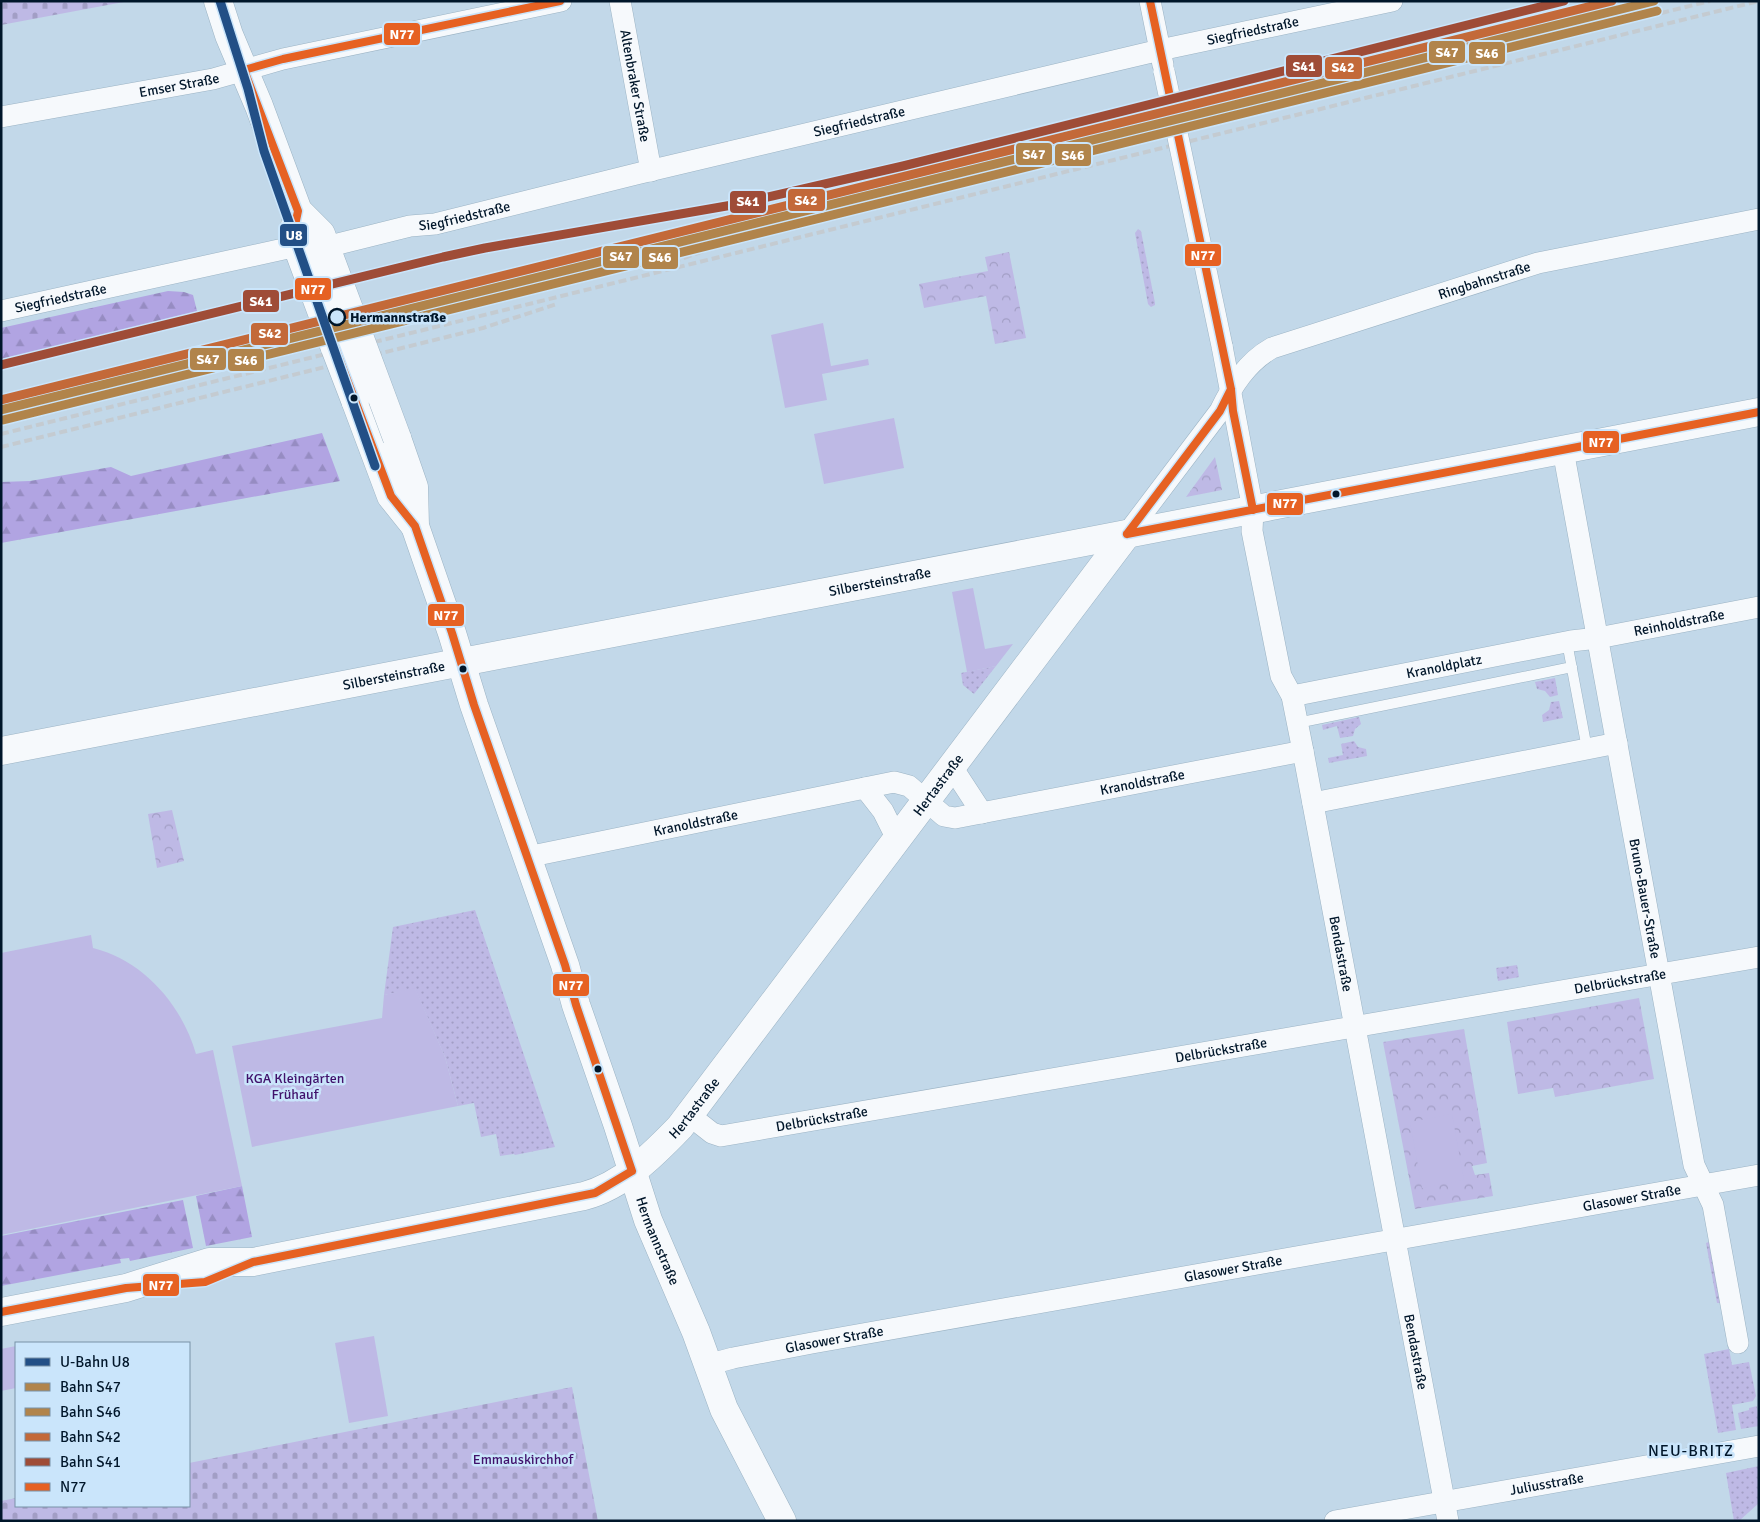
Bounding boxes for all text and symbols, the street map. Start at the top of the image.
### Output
street label: Siegfriedstraße [1205,13,1300,49]
line badge: N77 [383,22,421,46]
text: N77 [390,26,415,43]
street label: Altenbraker Straße [616,28,654,143]
line badge: S47 [1428,40,1466,64]
line badge: S46 [1468,41,1506,65]
text: S47 [1436,44,1459,61]
text: S46 [1476,45,1499,62]
line badge: S41 [1285,54,1323,78]
line badge: S42 [1324,56,1363,80]
text: S41 [1293,58,1316,75]
text: S42 [1332,59,1354,76]
street label: Emser Straße [138,70,221,101]
street label: Siegfriedstraße [812,103,907,141]
line badge: S47 [1015,142,1053,166]
line badge: S46 [1054,143,1092,167]
text: S47 [1023,146,1046,163]
text: S46 [1062,147,1085,164]
line badge: S42 [787,188,826,212]
line badge: S41 [729,190,767,214]
text: S42 [795,192,817,209]
text: S41 [737,193,760,210]
street label: Siegfriedstraße [418,198,512,234]
line badge: U8 [279,223,308,247]
text: U8 [286,227,303,244]
line badge: N77 [1184,243,1222,267]
line badge: S47 [602,245,640,269]
line badge: S46 [641,246,679,270]
text: N77 [1191,247,1216,264]
text: S47 [610,248,633,265]
text: S46 [649,249,672,266]
street label: Ringbahnstraße [1436,258,1533,303]
line badge: N77 [294,277,332,301]
street label: Siegfriedstraße [13,280,108,317]
text: N77 [301,281,326,298]
line badge: S41 [242,289,280,313]
text: S41 [250,293,273,310]
marker: Hermannstraße [328,308,346,326]
place label: Hermannstraße [350,309,446,326]
line badge: S42 [250,322,289,346]
text: S42 [259,325,281,342]
line badge: S47 [189,347,227,371]
line badge: S46 [227,348,265,372]
text: S47 [197,351,220,368]
text: S46 [235,352,258,369]
unlabelled marker [349,393,359,403]
line badge: N77 [1582,430,1620,454]
text: N77 [1589,434,1614,451]
unlabelled marker [1331,489,1341,499]
line badge: N77 [1266,492,1304,516]
text: N77 [1273,495,1298,512]
street label: Silbersteinstraße [827,564,932,600]
line badge: N77 [427,603,465,627]
street label: Reinholdstraße [1632,606,1726,640]
text: N77 [434,607,459,624]
street label: Kranoldplatz [1405,651,1483,682]
street label: Silbersteinstraße [341,658,446,694]
unlabelled marker [458,664,468,674]
street label: Hertastraße [910,751,967,819]
street label: Kranoldstraße [1098,766,1186,799]
street label: Kranoldstraße [652,806,739,840]
street label: Bruno-Bauer-Straße [1625,837,1664,960]
street label: Bendastraße [1325,915,1356,993]
street label: Delbrückstraße [1573,965,1667,998]
line badge: N77 [552,973,590,997]
text: N77 [559,977,584,994]
street label: Delbrückstraße [1174,1034,1268,1067]
unlabelled marker [593,1064,603,1074]
park label: KGA Kleingärten Frühauf [246,1070,344,1103]
street label: Hertastraße [665,1074,723,1142]
street label: Delbrückstraße [775,1103,869,1135]
street label: Glasower Straße [1582,1181,1682,1215]
street label: Hermannstraße [632,1195,683,1288]
street label: Glasower Straße [1183,1252,1284,1286]
line badge: N77 [142,1273,180,1297]
text: N77 [149,1277,174,1294]
street label: Bendastraße [1400,1313,1431,1391]
street label: Glasower Straße [784,1322,885,1357]
legend [15,1342,190,1507]
text: U-Bahn U8 [60,1353,130,1371]
text: Bahn S47 [60,1378,121,1396]
text: Bahn S46 [60,1403,121,1421]
text: Bahn S42 [60,1428,121,1446]
district label: NEU-BRITZ [1648,1441,1734,1461]
park label: Emmauskirchhof [473,1451,575,1468]
text: Bahn S41 [60,1453,121,1471]
street label: Juliusstraße [1509,1469,1585,1499]
text: N77 [60,1478,86,1496]

